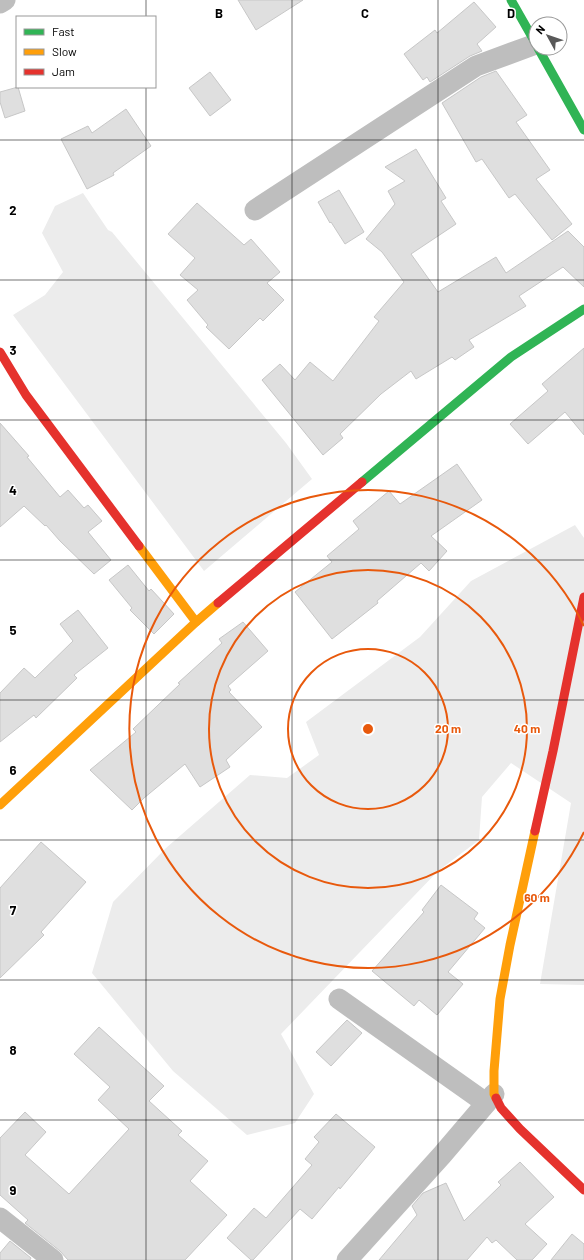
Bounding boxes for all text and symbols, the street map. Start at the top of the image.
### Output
text: B [215,5,223,21]
text: C [361,5,369,21]
text: D [507,5,515,21]
legend [16,16,156,88]
north arrow [528,16,568,56]
text: N [533,22,547,36]
text: Fast [52,24,75,38]
text: Slow [52,44,77,58]
text: Jam [52,64,75,78]
text: 2 [9,202,17,218]
text: 3 [9,342,17,358]
text: 4 [9,482,17,498]
text: 5 [9,622,17,638]
text: 20 m [435,721,461,735]
text: 40 m [514,721,540,735]
centre of rings [361,722,375,736]
text: 6 [10,762,17,778]
text: 60 m [524,890,550,904]
text: 7 [10,902,17,918]
text: 8 [9,1042,17,1058]
text: 9 [10,1182,17,1198]

